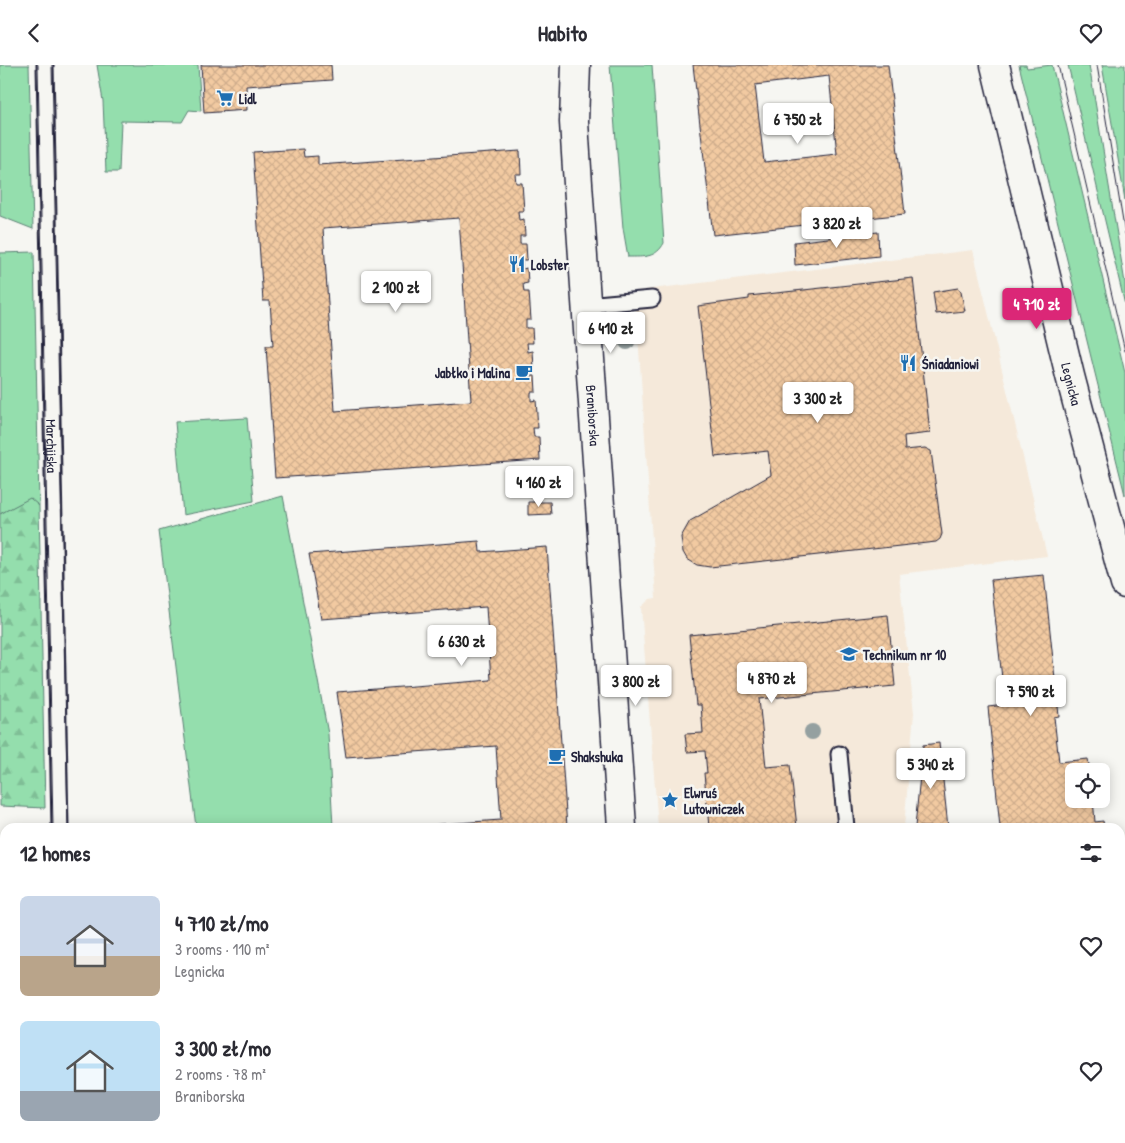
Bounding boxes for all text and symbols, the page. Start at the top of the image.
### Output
text: Habito [538,18,587,48]
icon: back [20,19,48,47]
icon: heart [1077,19,1105,47]
supermarket icon: Lidl [215,88,235,108]
place label: Lidl [239,89,257,108]
pin: 6 750 zł [746,103,850,145]
text: 6 750 zł [774,108,822,130]
pin: 3 820 zł [785,207,889,249]
text: 3 820 zł [812,212,862,234]
restaurant icon: Lobster [507,254,527,274]
place label: Lobster [531,255,569,274]
pin: 2 100 zł [344,271,448,313]
text: 2 100 zł [372,276,420,298]
pin: 4 710 zł [985,287,1089,330]
text: 4 710 zł [1013,293,1061,315]
pin: 6 410 zł [559,311,663,354]
text: 6 410 zł [588,317,634,339]
restaurant icon: Śniadaniowi [898,353,918,373]
place label: Śniadaniowi [922,354,979,373]
street label: Legnicka [1058,361,1087,408]
cafe icon: Jabłko i Malina [514,362,534,382]
place label: Jabłko i Malina [435,363,511,382]
pin: 3 300 zł [766,381,870,424]
street label: Braniborska [582,384,605,447]
text: 3 300 zł [794,387,842,409]
street label: Marchijska [42,419,63,473]
pin: 4 160 zł [487,465,591,508]
text: 4 160 zł [516,471,562,493]
pin: 6 630 zł [410,625,514,667]
text: 6 630 zł [438,630,486,652]
school or university icon: Technikum nr 10 [839,644,859,664]
place label: Technikum nr 10 [862,645,947,664]
pin: 4 870 zł [720,661,824,704]
pin: 3 800 zł [584,665,688,707]
text: 4 870 zł [748,667,796,689]
text: 3 800 zł [612,670,660,692]
pin: 7 590 zł [979,675,1083,717]
text: 7 590 zł [1007,680,1055,702]
cafe icon: Shakshuka [547,746,567,766]
place label: Shakshuka [571,747,623,766]
pin: 5 340 zł [879,747,983,790]
text: 5 340 zł [907,753,955,775]
map controls [1065,763,1110,808]
button: locate [1065,763,1110,808]
place label: Elwruś Lutowniczek [684,783,744,818]
place icon: Elwruś Lutowniczek [660,790,680,810]
text: 12 homes [20,839,90,868]
icon: filters [1077,839,1105,867]
text: 4 710 zł/mo [175,909,269,938]
icon: home [60,916,120,976]
icon: heart [1077,932,1105,960]
text: 3 rooms · 110 m² [175,938,270,960]
text: Legnicka [175,960,224,982]
text: 3 300 zł/mo [175,1034,271,1063]
icon: home [60,1041,120,1101]
icon: heart [1077,1057,1105,1085]
text: 2 rooms · 78 m² [175,1063,266,1085]
text: Braniborska [175,1085,245,1107]

